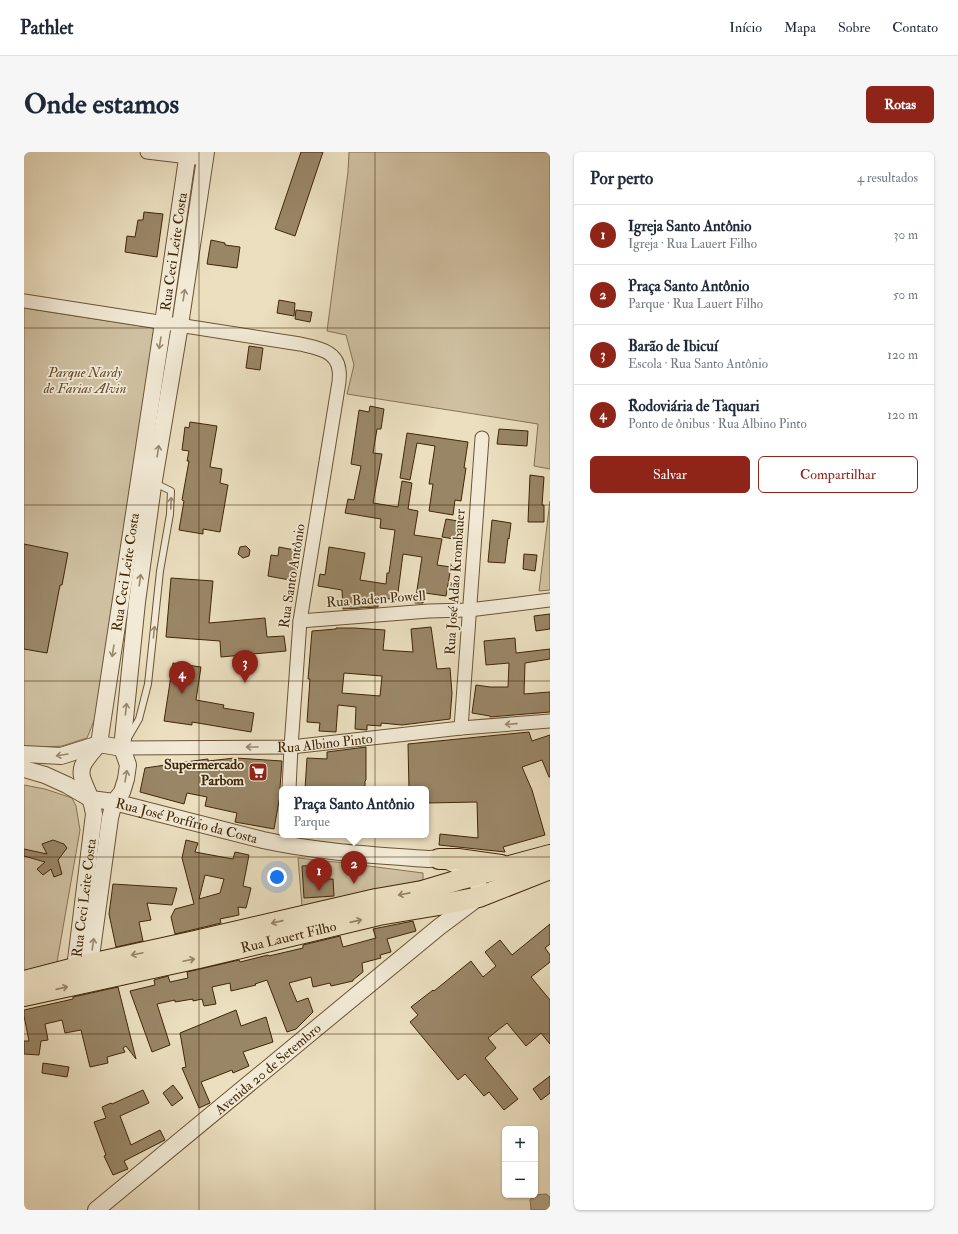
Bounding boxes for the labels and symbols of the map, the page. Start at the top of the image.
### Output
street label: Rua Ceci Leite Costa [156,191,191,312]
one-way arrow [180,289,188,302]
one-way arrow [156,336,164,349]
park label: Parque Nardy de Farias Alvin [43,364,127,397]
one-way arrow [154,445,162,458]
one-way arrow [167,497,175,510]
street label: Rua José Adão Krombauer [441,508,469,656]
street label: Rua Ceci Leite Costa [108,512,143,632]
street label: Rua Santo Antônio [275,522,309,629]
one-way arrow [136,573,144,586]
street label: Rua Baden Powell [326,587,427,611]
one-way arrow [150,626,158,639]
one-way arrow [109,645,117,658]
pin: 3 [232,650,258,683]
pin: 4 [169,661,195,694]
one-way arrow [123,703,130,716]
one-way arrow [505,721,518,728]
street label: Rua Albino Pinto [277,729,374,756]
one-way arrow [246,743,259,751]
one-way arrow [56,751,69,759]
place label: Supermercado Parbom [164,756,244,789]
supermarket icon: Supermercado Parbom [247,761,269,783]
one-way arrow [122,770,130,783]
street label: Rua José Porfírio da Costa [114,794,260,847]
street label: Rua Ceci Leite Costa [68,837,99,958]
pin: 2 [341,851,367,884]
pin: 1 [306,858,332,891]
your location [267,867,287,887]
one-way arrow [398,890,411,898]
one-way arrow [350,916,363,924]
street label: Rua Lauert Filho [239,917,338,956]
one-way arrow [271,918,284,926]
one-way arrow [89,938,97,951]
one-way arrow [131,950,144,958]
one-way arrow [182,955,195,963]
one-way arrow [55,983,68,991]
street label: Avenida 20 de Setembro [211,1019,325,1119]

